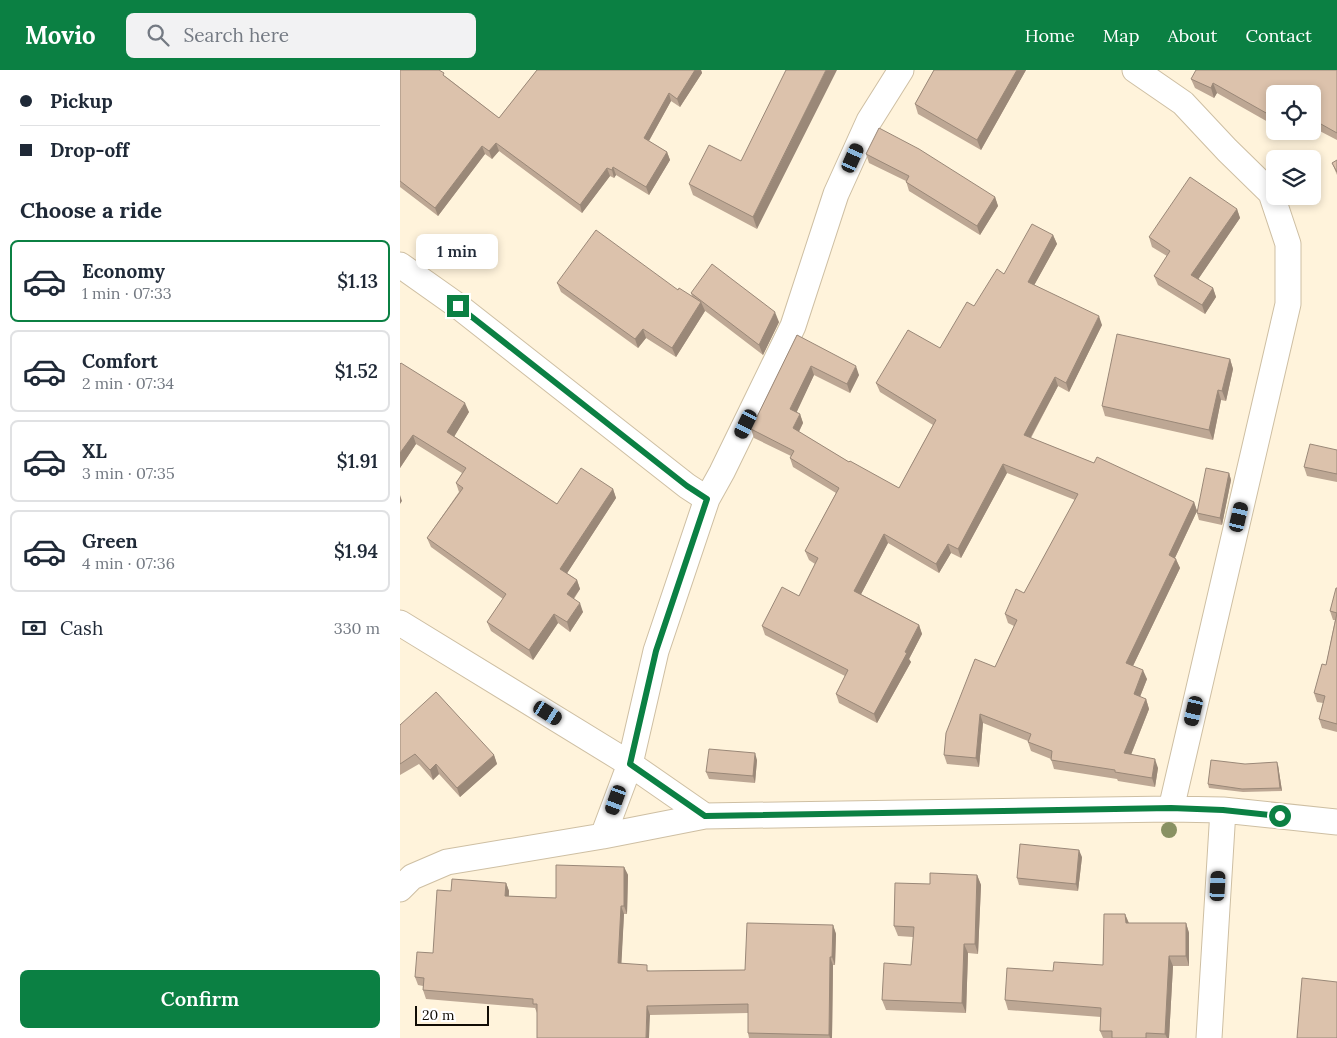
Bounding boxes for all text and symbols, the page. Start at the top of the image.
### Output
search box [126,13,476,58]
text: Movio [25,20,96,51]
icon: search [144,21,172,49]
text: Search here [184,23,289,47]
text: Home [1025,24,1075,47]
text: Map [1103,24,1139,47]
text: About [1167,24,1217,47]
text: Contact [1245,24,1312,47]
map controls [1266,85,1321,205]
button: locate [1266,85,1321,140]
text: Pickup [50,89,113,113]
text: Drop-off [50,138,129,162]
car [840,141,865,175]
button: layers [1266,150,1321,205]
text: Choose a ride [20,196,162,224]
callout: 1 min [417,234,499,268]
text: 1 min [437,241,477,261]
icon: car [22,259,67,304]
text: Economy [82,259,165,283]
text: $1.13 [337,269,378,293]
text: 1 min · 07:33 [82,283,172,303]
route end [447,295,469,317]
icon: car [22,349,67,394]
text: Comfort [82,349,158,373]
text: $1.52 [335,359,378,383]
text: 2 min · 07:34 [82,373,174,393]
car [732,407,759,441]
icon: car [22,439,67,484]
text: XL [82,439,107,463]
text: $1.91 [337,449,378,473]
text: 3 min · 07:35 [82,463,175,483]
car [1228,501,1249,533]
icon: car [22,529,67,574]
text: Green [82,529,138,553]
text: $1.94 [334,539,378,563]
text: 4 min · 07:36 [82,553,175,573]
icon: cash [20,614,48,642]
text: Cash [60,616,103,640]
text: 330 m [334,618,380,638]
car [1183,695,1204,727]
car [531,699,564,727]
car [603,783,628,817]
route start [1269,805,1291,827]
car [1209,871,1226,901]
button: Confirm [20,970,380,1028]
scale bar [415,1003,489,1026]
text: 20 m [422,1006,454,1024]

